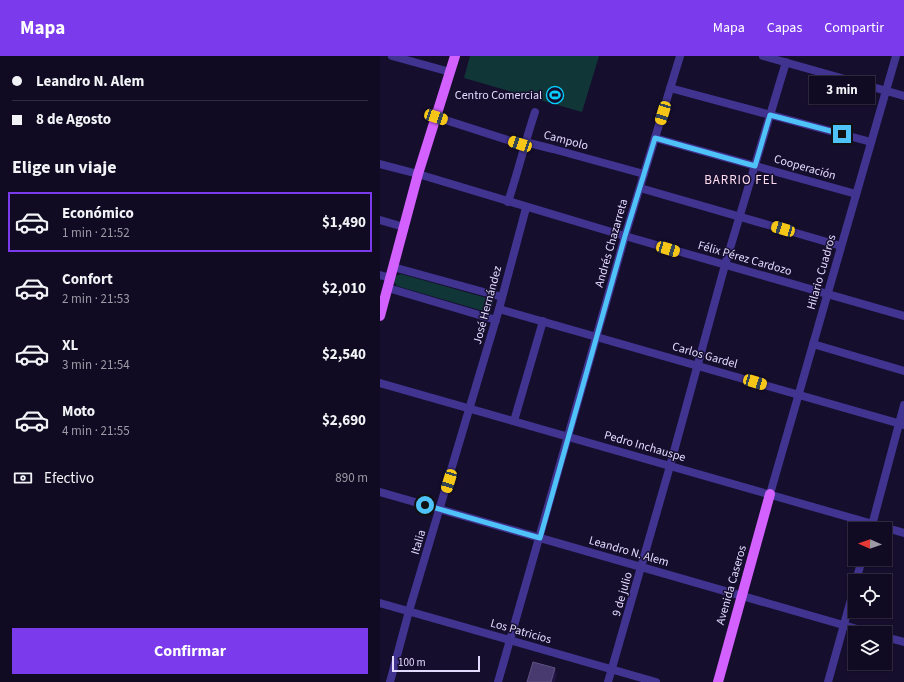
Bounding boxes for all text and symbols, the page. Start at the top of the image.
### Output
text: Mapa [20,15,65,42]
text: Mapa [713,18,745,38]
text: Capas [767,18,802,38]
text: Compartir [824,18,884,38]
text: Leandro N. Alem [36,71,144,92]
callout: 3 min [809,76,875,104]
text: 3 min [826,81,858,99]
sports icon: Centro Comercial [545,85,565,105]
place label: Centro Comercial [455,87,542,104]
car [654,100,672,126]
car [423,108,449,126]
text: 8 de Agosto [36,109,111,130]
route end [833,125,851,143]
street label: Campolo [542,126,590,155]
car [507,135,533,153]
street label: Cooperación [772,151,838,184]
text: Elige un viaje [12,155,117,180]
district label: BARRIO FEL [704,171,778,189]
street label: Andrés Chazarreta [591,197,632,289]
text: Económico [62,203,134,224]
icon: car [14,204,50,240]
text: $1,490 [322,212,366,233]
car [770,220,796,238]
text: 1 min · 21:52 [62,224,130,242]
street label: Hilario Cuadros [803,233,840,312]
street label: Félix Pérez Cardozo [696,237,794,280]
car [655,240,681,258]
street label: José Hernández [469,264,506,346]
text: Confort [62,269,113,290]
icon: car [14,270,50,306]
text: $2,010 [322,278,366,299]
text: 2 min · 21:53 [62,290,130,308]
text: XL [62,335,78,356]
icon: car [14,336,50,372]
street label: Carlos Gardel [670,338,740,373]
text: $2,540 [322,344,366,365]
text: 3 min · 21:54 [62,356,130,374]
car [742,373,768,391]
text: Moto [62,401,95,422]
icon: car [14,402,50,438]
text: $2,690 [322,410,366,431]
text: 4 min · 21:55 [62,422,130,440]
street label: Pedro Inchauspe [602,427,688,466]
icon: cash [12,467,34,489]
text: Efectivo [44,468,94,489]
car [440,468,458,494]
text: 890 m [335,469,368,487]
route start [416,496,434,514]
north arrow [848,522,892,566]
map controls [848,522,892,670]
street label: Italia [407,528,430,557]
street label: Leandro N. Alem [587,532,671,571]
street label: Avenida Caseros [712,543,751,627]
street label: 9 de julio [608,570,637,618]
button: locate [848,574,892,618]
street label: Los Patricios [488,615,553,648]
button: layers [848,626,892,670]
button: Confirmar [12,628,368,674]
scale bar [392,654,480,673]
text: 100 m [398,655,426,670]

